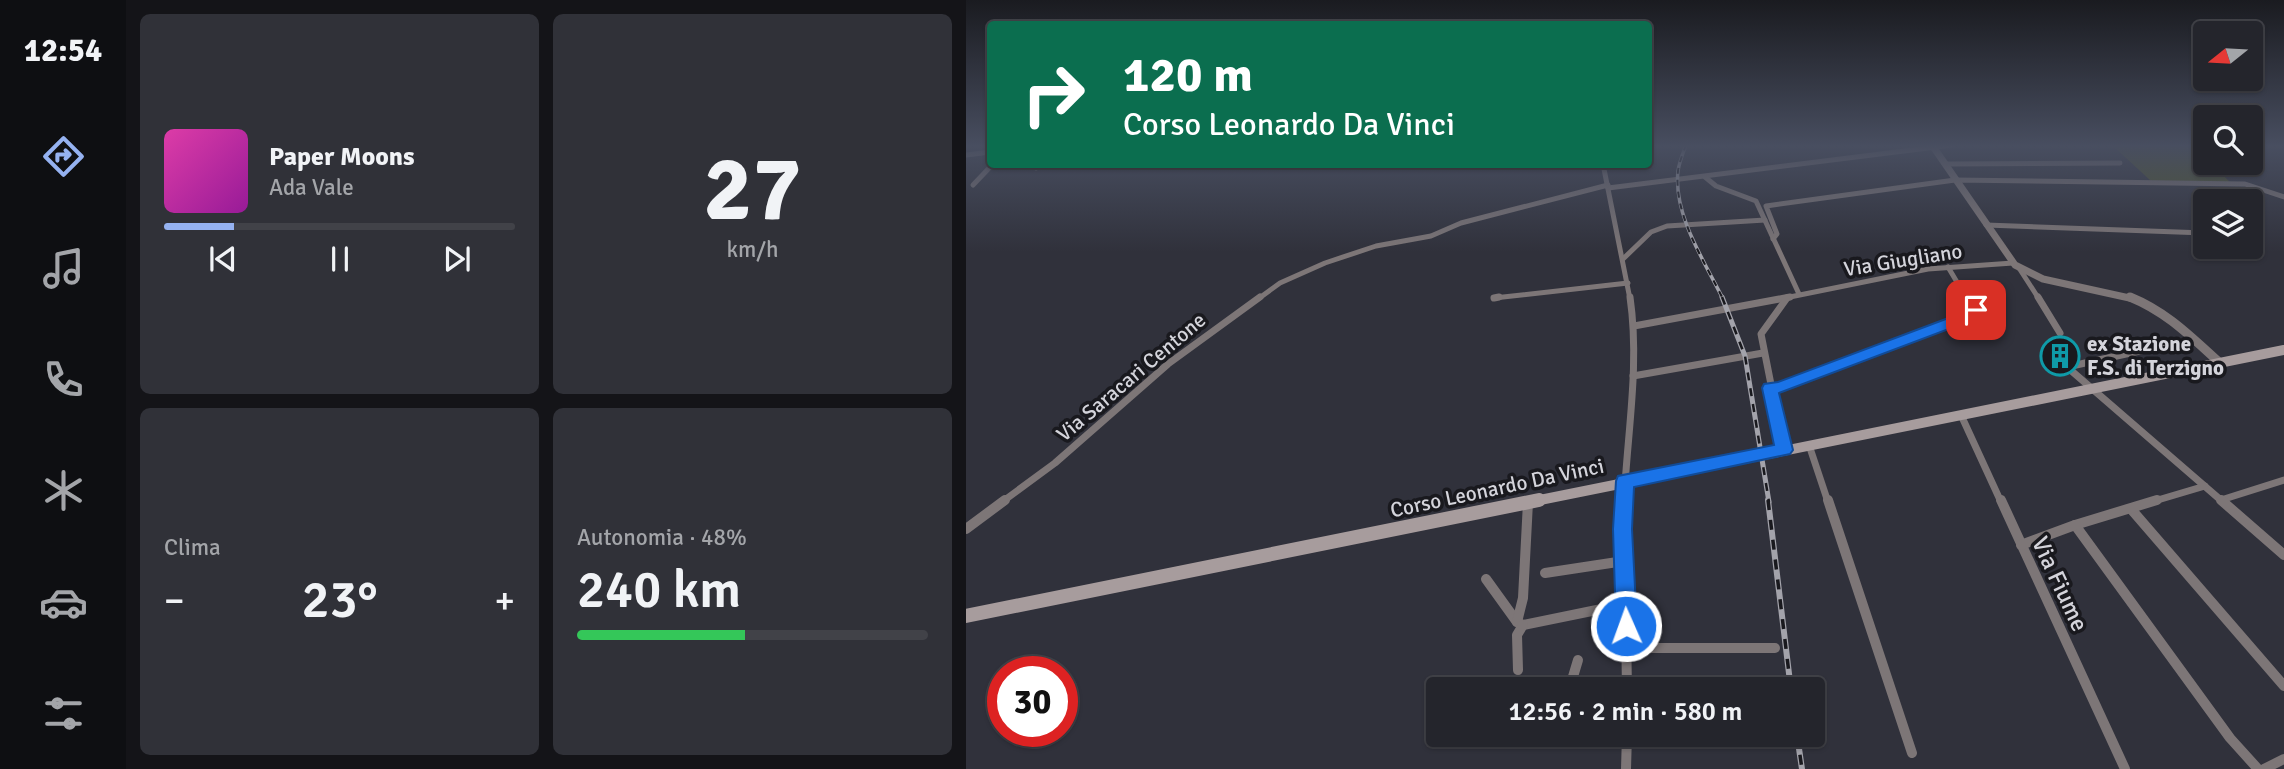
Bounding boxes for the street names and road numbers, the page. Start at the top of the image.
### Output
street label: Via Giugliano [1842,238,1964,282]
street label: Via Saracari Centone [1051,307,1211,447]
street label: Corso Leonardo Da Vinci [1388,453,1606,523]
street label: Via Fiume [2025,532,2095,636]

